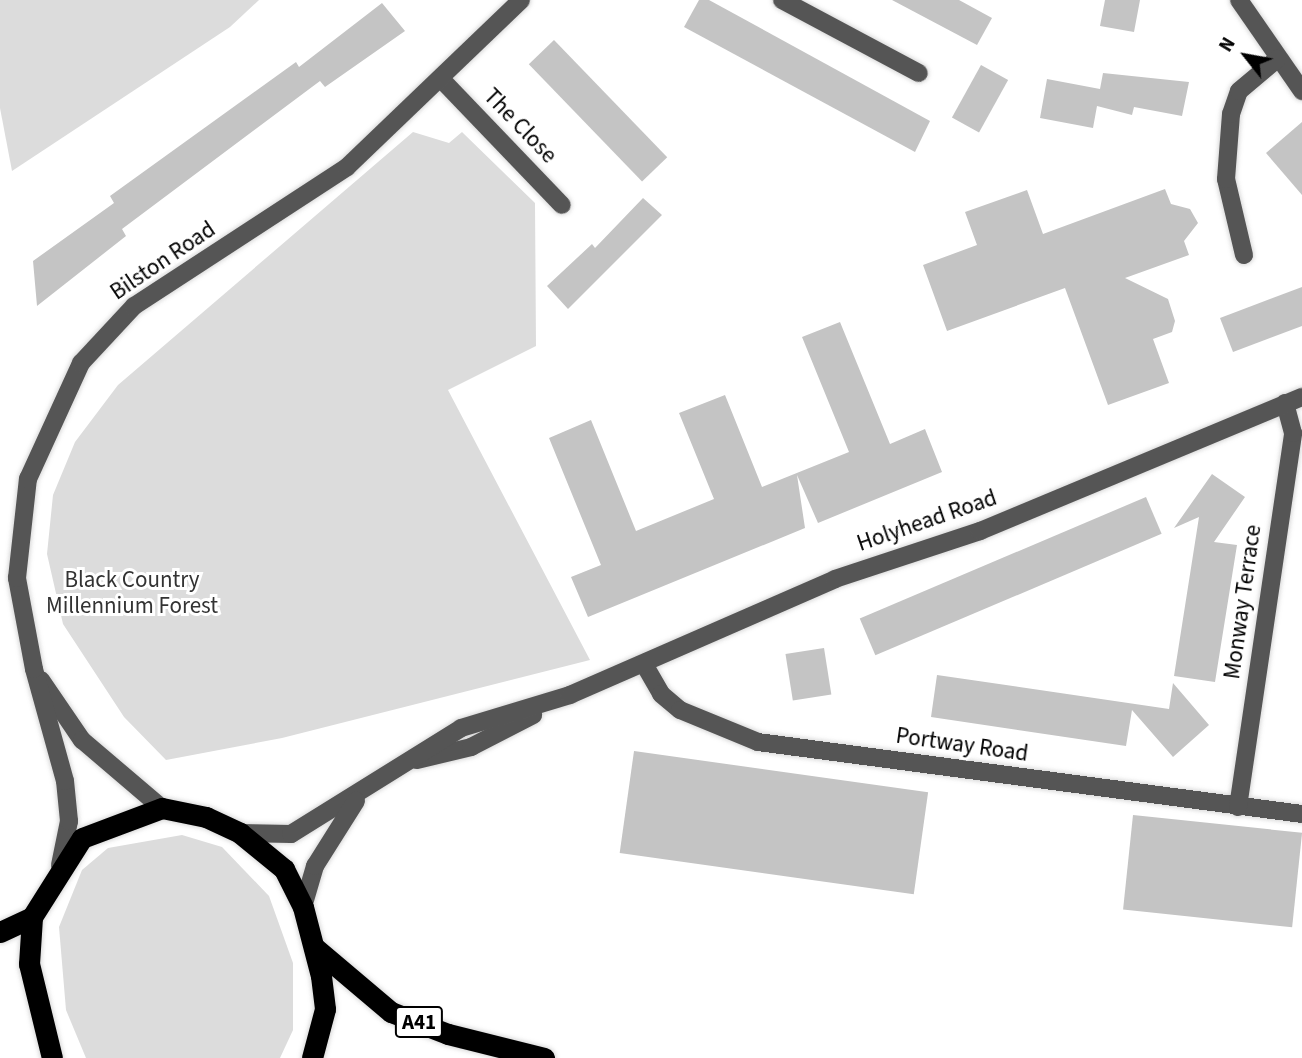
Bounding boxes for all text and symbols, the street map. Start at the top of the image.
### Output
north arrow [1211,21,1281,91]
text: N [1213,33,1242,57]
street label: The Close [478,83,562,169]
street label: Bilston Road [105,216,221,306]
street label: Holyhead Road [853,484,1001,558]
street label: Monway Terrace [1219,523,1267,681]
park label: Black Country Millennium Forest [46,566,218,620]
street label: Portway Road [894,722,1030,768]
road number: A41 [394,1004,444,1040]

